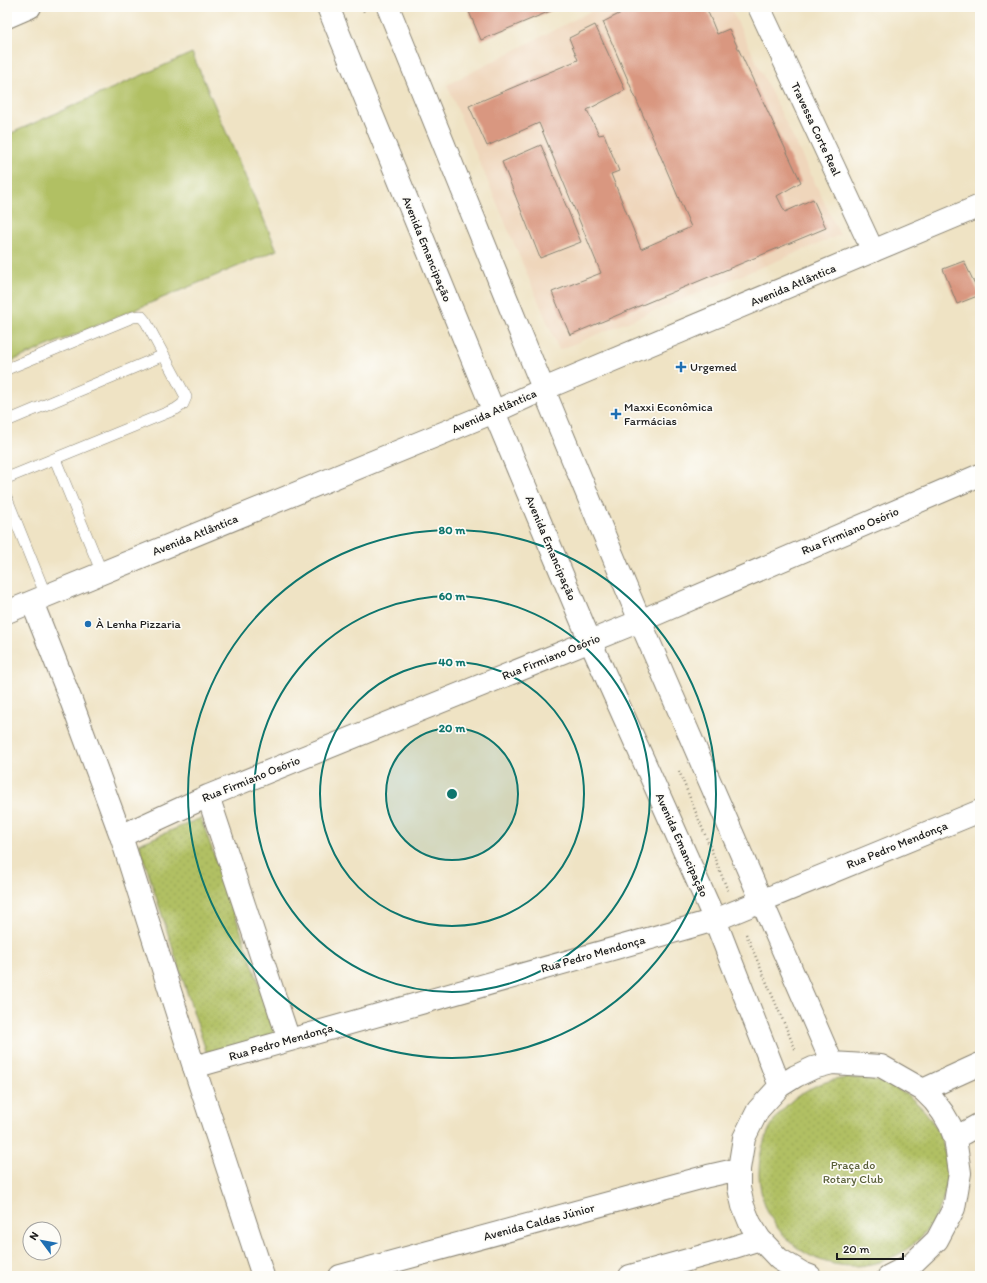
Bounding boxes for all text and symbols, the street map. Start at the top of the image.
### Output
street label: Travessa Corte Real [788,80,844,179]
street label: Avenida Emancipação [399,194,455,304]
street label: Avenida Atlântica [748,261,838,309]
place label: Urgemed [690,360,737,374]
marker: Urgemed [675,361,687,373]
street label: Avenida Atlântica [449,386,539,436]
place label: Maxxi Econômica Farmácias [624,400,713,428]
marker: Maxxi Econômica Farmácias [611,409,621,419]
street label: Avenida Emancipação [523,494,579,602]
street label: Rua Firmiano Osório [799,504,901,558]
street label: Avenida Atlântica [150,511,240,559]
text: 80 m [439,523,466,537]
text: 60 m [439,589,466,603]
place label: À Lenha Pizzaria [96,617,182,631]
marker: À Lenha Pizzaria [83,619,93,629]
street label: Rua Firmiano Osório [500,631,602,683]
text: 40 m [438,655,467,669]
text: 20 m [439,721,466,735]
street label: Rua Firmiano Osório [200,753,302,805]
centre of rings [445,787,459,801]
street label: Avenida Emancipação [653,791,711,899]
street label: Rua Pedro Mendonça [844,818,950,872]
street label: Rua Pedro Mendonça [539,932,648,976]
street label: Rua Pedro Mendonça [227,1020,336,1064]
park label: Praça do Rotary Club [823,1158,883,1186]
street label: Avenida Caldas Júnior [482,1200,597,1244]
north arrow [22,1221,62,1261]
text: N [26,1229,41,1243]
scale bar [837,1235,903,1261]
text: 20 m [843,1242,870,1256]

